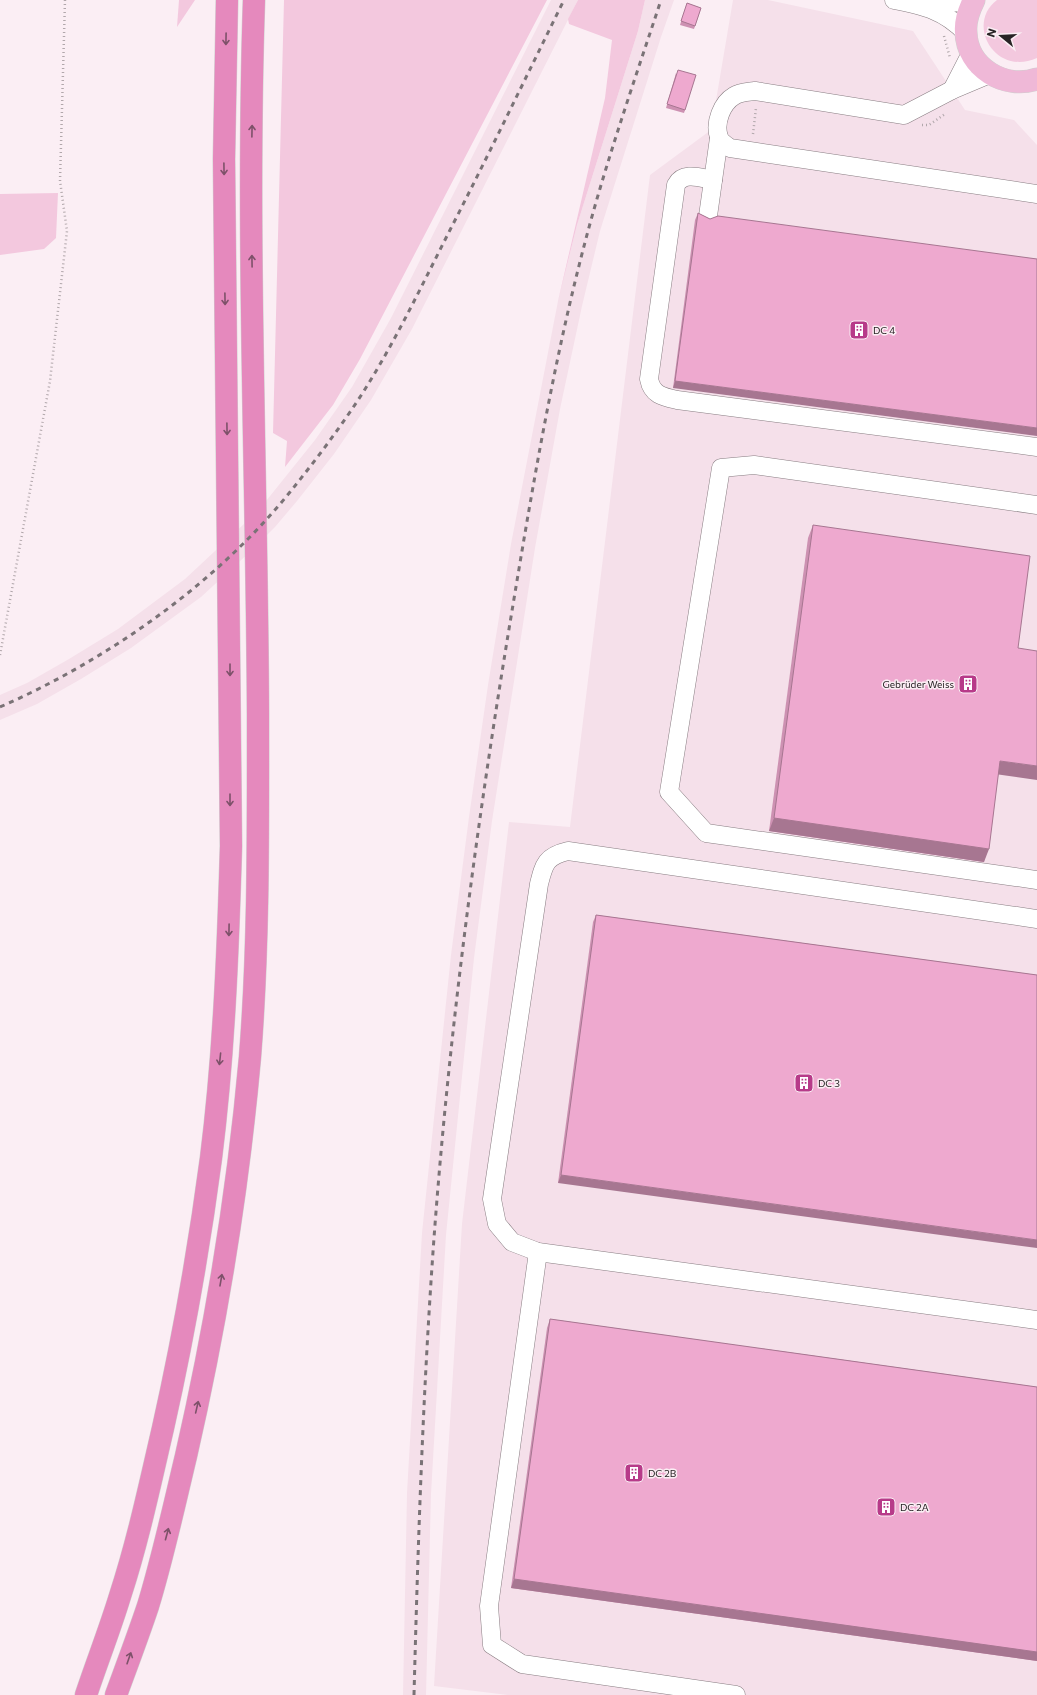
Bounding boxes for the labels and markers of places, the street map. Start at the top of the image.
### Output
building icon: DC 4 [848,319,870,341]
place label: DC 4 [873,324,895,336]
building icon: Gebrüder Weiss [957,673,979,695]
place label: Gebrüder Weiss [883,678,954,690]
building icon: DC 3 [793,1072,815,1094]
place label: DC 3 [818,1077,840,1089]
building icon: DC 2B [623,1462,645,1484]
place label: DC 2B [648,1467,677,1479]
building icon: DC 2A [875,1496,897,1518]
place label: DC 2A [900,1501,929,1513]

